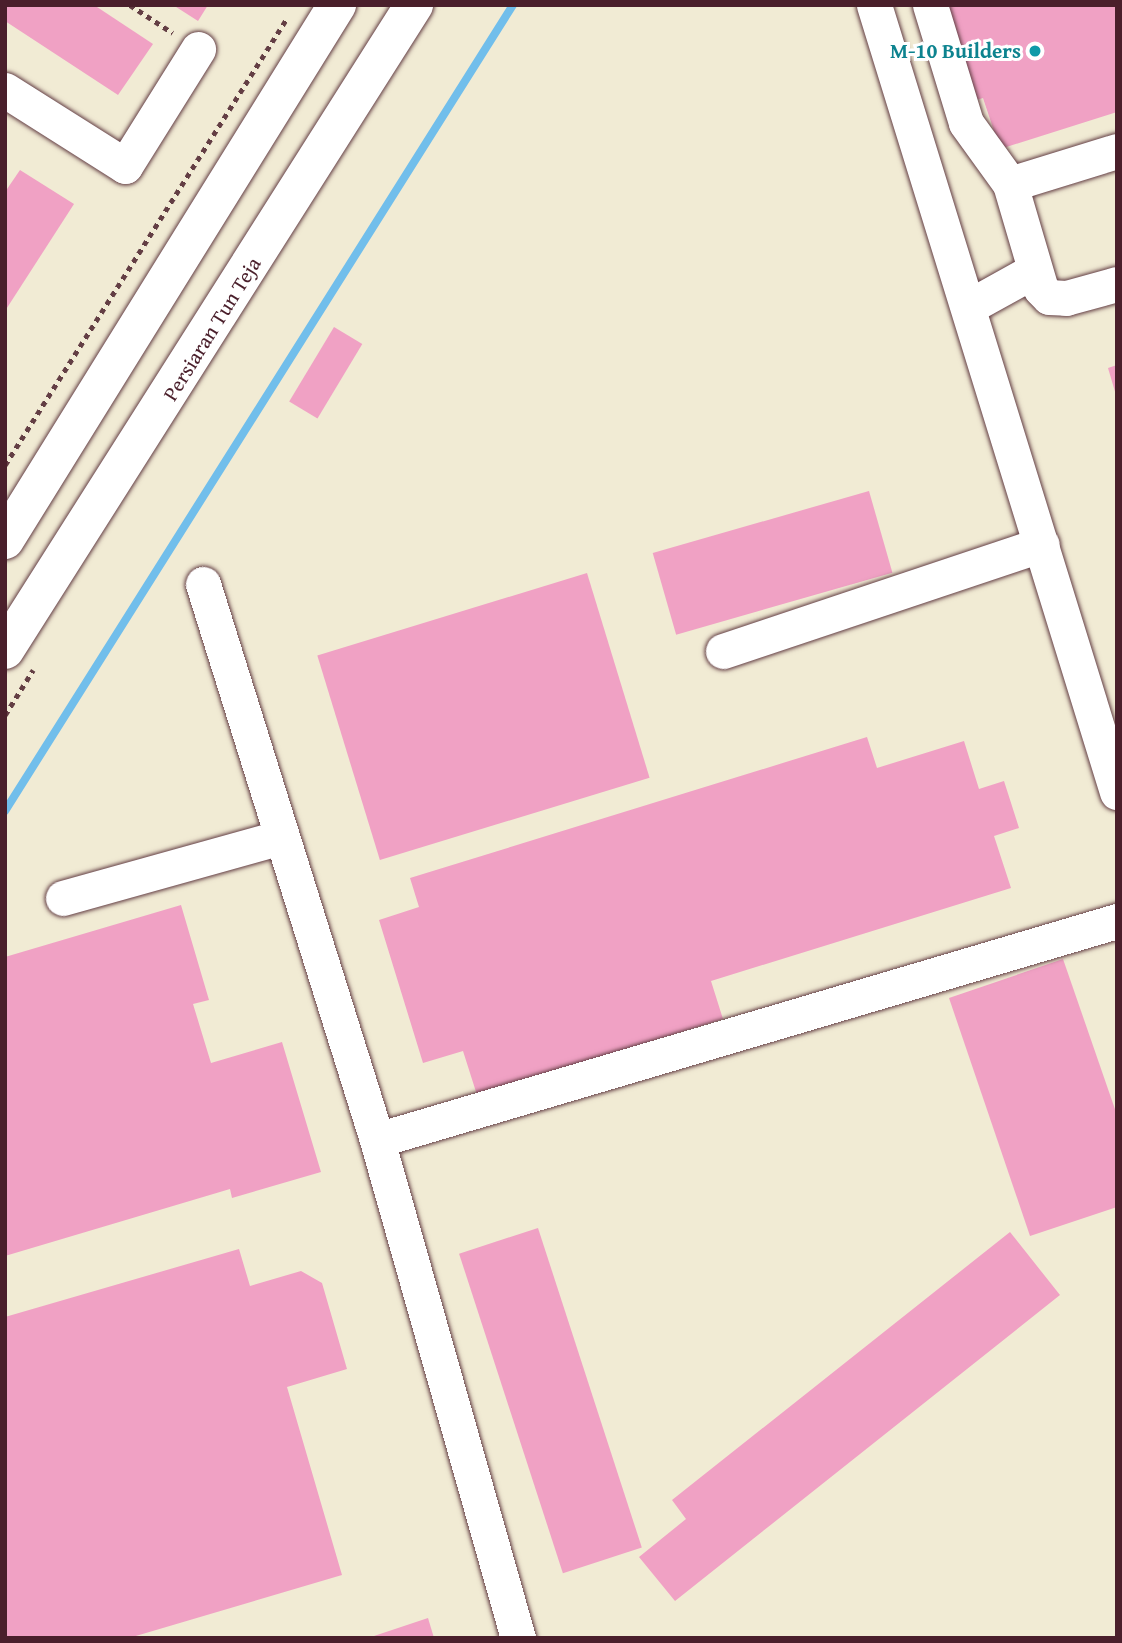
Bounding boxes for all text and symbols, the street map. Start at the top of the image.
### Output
place label: M-10 Builders [890,38,1021,64]
marker: M-10 Builders [1027,43,1043,59]
street label: Persiaran Tun Teja [158,253,266,405]

